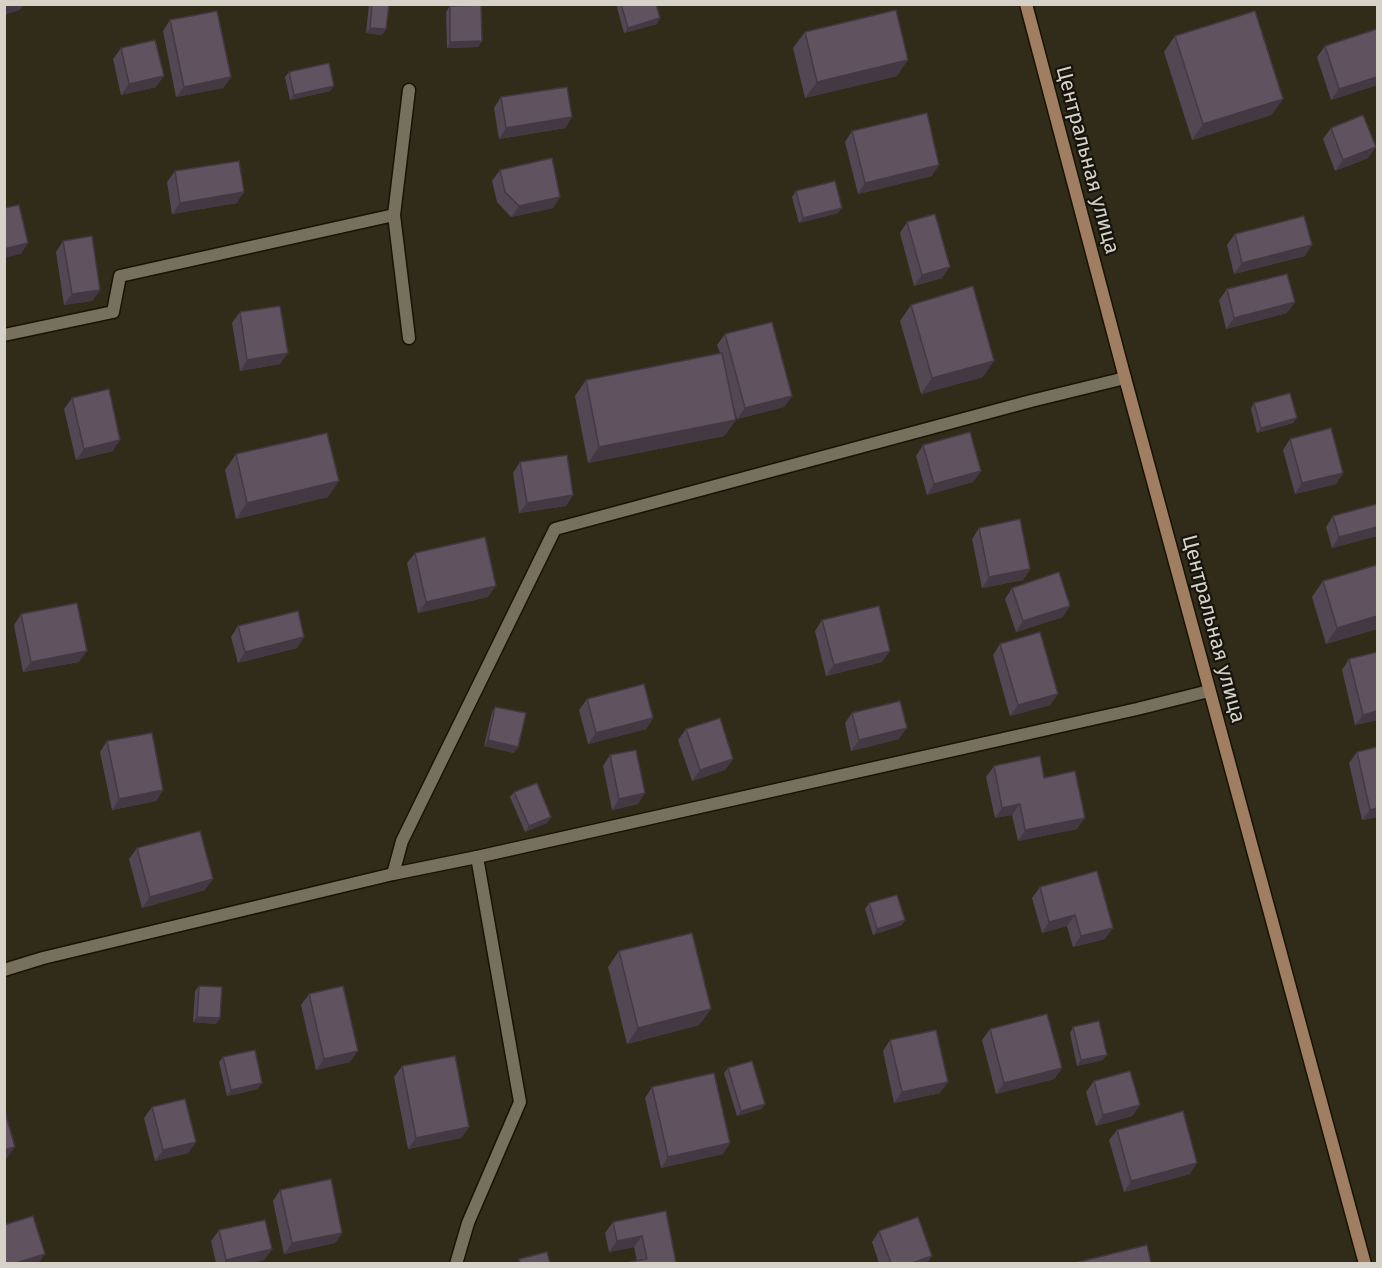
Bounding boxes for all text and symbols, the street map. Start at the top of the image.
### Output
street label: Центральная улица [1050,63,1124,257]
street label: Центральная улица [1176,532,1250,726]

